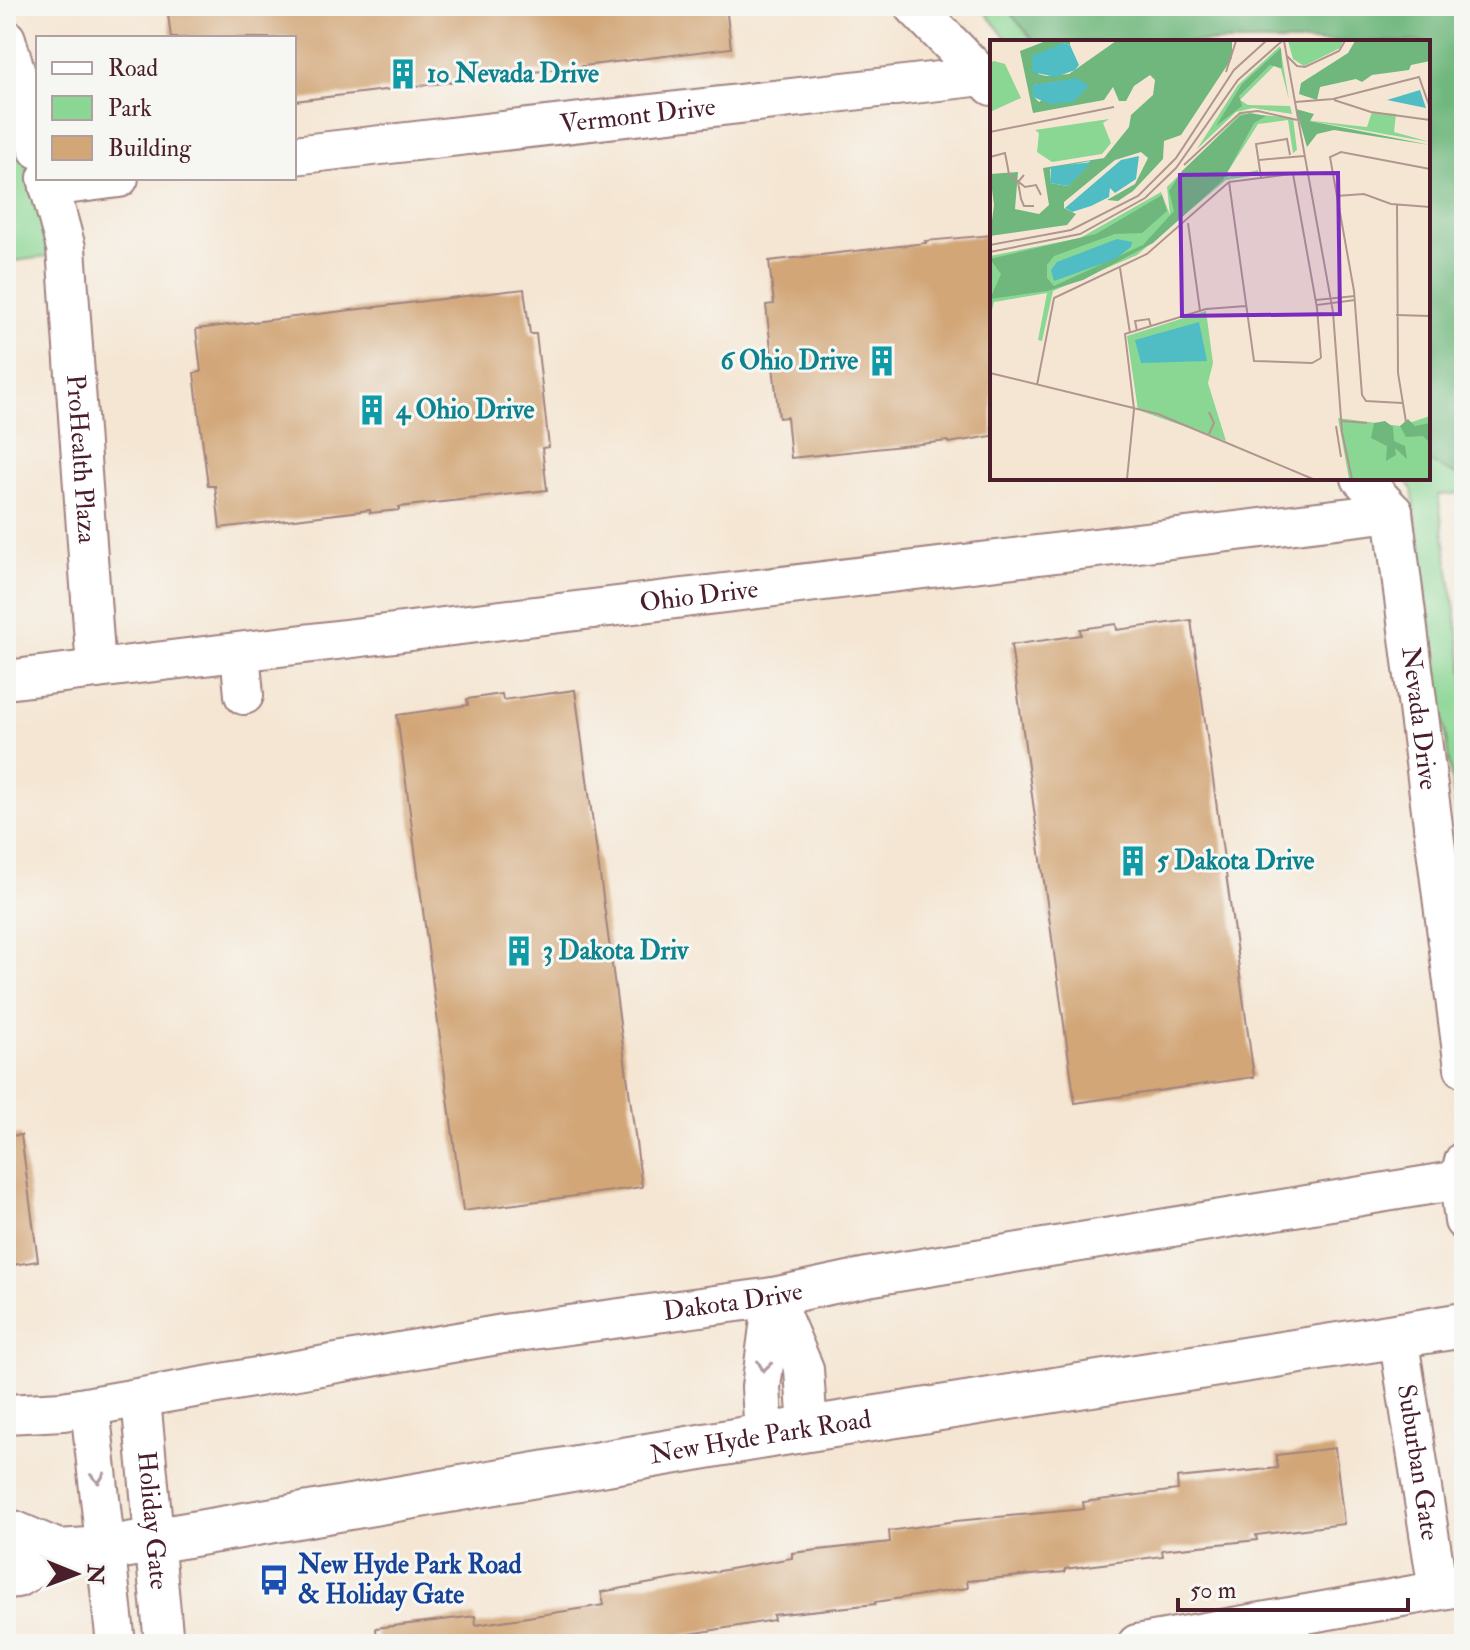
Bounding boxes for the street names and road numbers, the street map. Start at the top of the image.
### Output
street label: Vermont Drive [558,91,717,140]
street label: ProHealth Plaza [59,373,103,545]
street label: Ohio Drive [638,573,760,619]
street label: Nevada Drive [1394,645,1444,792]
street label: Dakota Drive [661,1275,806,1328]
street label: Suburban Gate [1390,1382,1446,1543]
street label: New Hyde Park Road [648,1403,874,1471]
street label: Holiday Gate [130,1450,175,1591]

